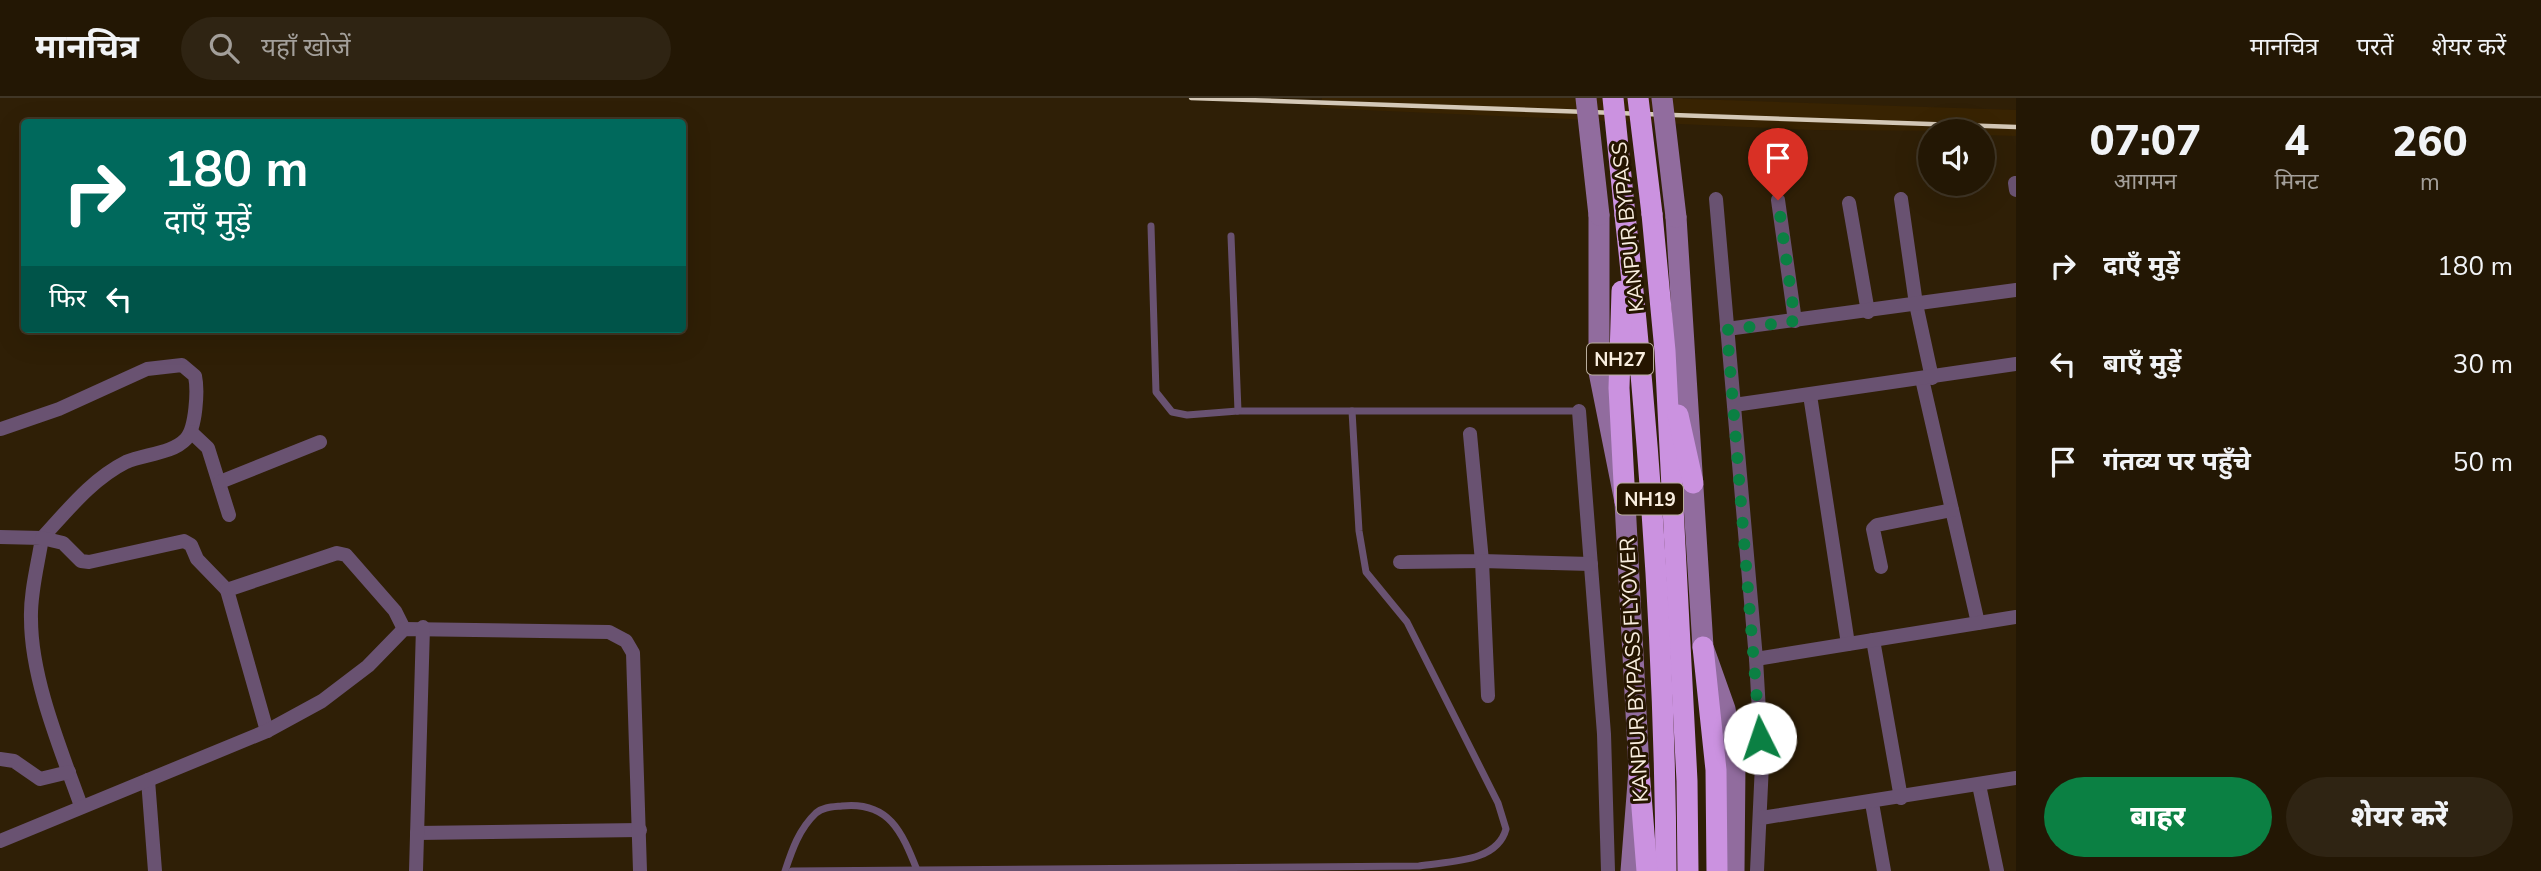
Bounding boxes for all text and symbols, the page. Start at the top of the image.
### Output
search box [181,17,671,80]
text: मानचित्र [35,25,139,70]
icon: search [205,29,243,67]
text: यहाँ खोजें [261,30,351,65]
text: मानचित्र [2250,31,2318,63]
text: परतें [2356,31,2394,63]
text: शेयर करें [2432,31,2506,63]
text: 07:07 [2089,113,2201,170]
text: 4 [2284,113,2309,170]
text: 260 [2392,114,2468,171]
map controls [1918,119,1995,196]
button: sound [1918,119,1995,196]
pin [1748,128,1808,200]
text: 180 m [164,136,308,203]
icon: arrive [1759,139,1797,177]
street label: KANPUR BYPASS [1605,140,1651,313]
icon: right [49,147,140,238]
text: आगमन [2114,166,2177,197]
text: मिनट [2275,166,2319,197]
text: m [2420,167,2440,198]
text: दाएँ मुड़ें [164,200,251,243]
icon: right [2044,247,2082,285]
text: दाएँ मुड़ें [2103,248,2180,283]
text: 180 m [2437,249,2513,284]
icon: left [100,280,138,318]
text: फिर [49,281,86,316]
road number: NH27 [1587,344,1653,374]
icon: left [2044,345,2082,383]
text: बाएँ मुड़ें [2103,346,2181,381]
text: 30 m [2453,347,2513,382]
icon: arrive [2044,443,2082,481]
text: गंतव्य पर पहुँचे [2103,444,2251,479]
text: 50 m [2453,445,2513,480]
road number: NH19 [1617,484,1683,514]
street label: KANPUR BYPASS FLYOVER [1613,537,1655,803]
position arrow [1723,701,1797,775]
button: बाहर [2044,777,2272,857]
button: शेयर करें [2286,777,2513,857]

